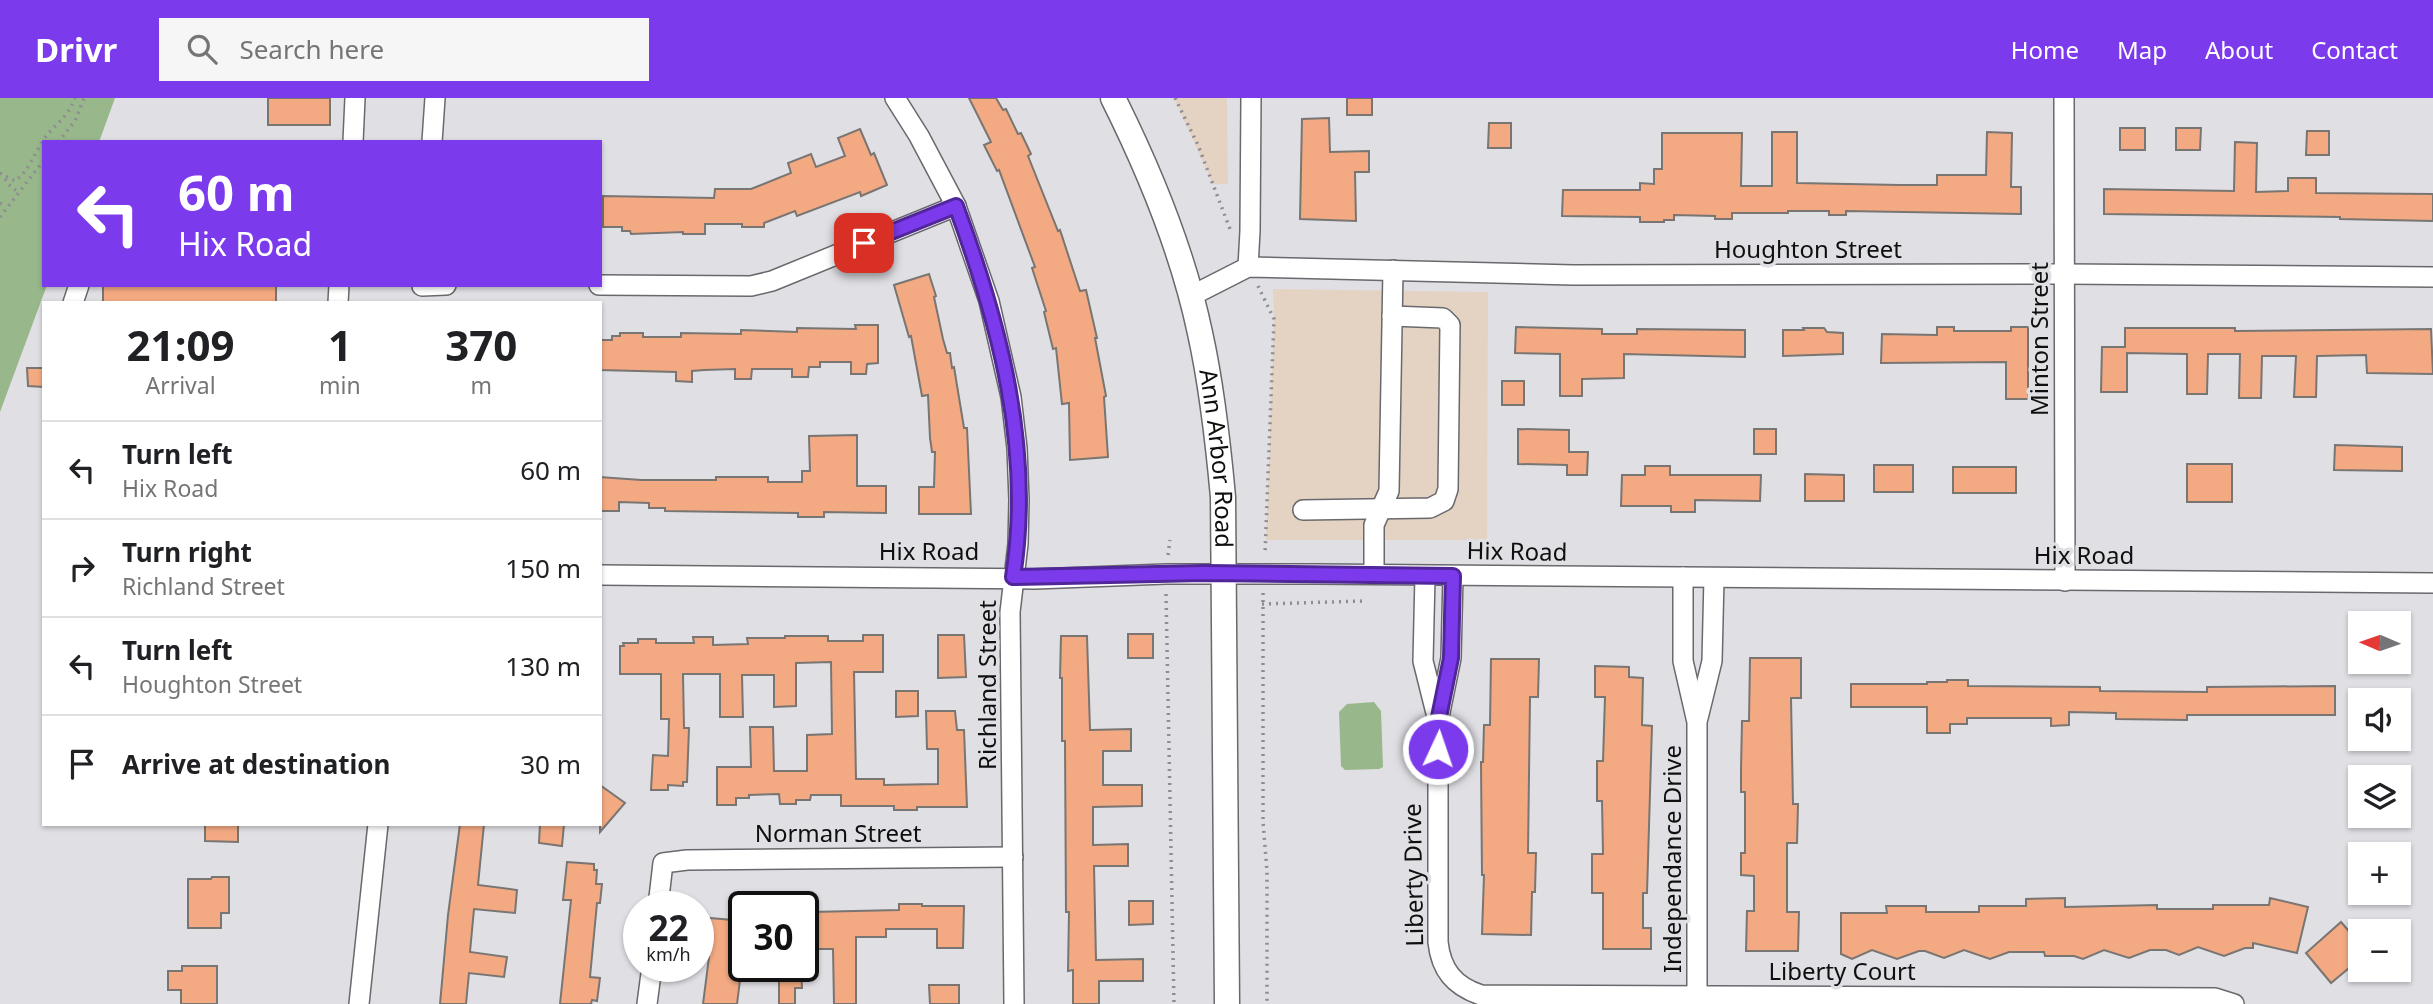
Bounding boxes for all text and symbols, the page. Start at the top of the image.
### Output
search box [159,18,649,81]
text: Drivr [35,27,117,72]
icon: search [183,30,221,68]
text: Search here [239,31,384,67]
text: Home [2011,33,2079,66]
text: Map [2117,33,2167,66]
text: About [2205,33,2273,66]
text: Contact [2311,33,2398,66]
text: 60 m [178,159,295,225]
icon: left [63,168,154,259]
pin [834,213,894,273]
text: Hix Road [178,222,312,265]
icon: arrive [845,224,883,262]
street label: Houghton Street [1714,232,1902,265]
street label: Minton Street [2022,262,2055,416]
text: 21:09 [127,316,234,373]
text: 1 [328,316,352,373]
text: 370 [445,316,517,373]
street label: Ann Arbor Road [1192,366,1241,548]
text: Arrival [145,369,216,401]
text: min [319,369,361,401]
text: m [471,369,492,401]
text: Turn left [122,436,233,472]
icon: left [63,451,101,489]
text: 60 m [520,452,581,488]
text: Hix Road [122,472,218,504]
street label: Hix Road [1466,533,1568,568]
text: Turn right [122,534,252,570]
street label: Hix Road [879,534,979,567]
street label: Hix Road [2034,538,2134,571]
icon: right [63,549,101,587]
text: 150 m [505,550,581,586]
text: Richland Street [122,570,285,602]
street label: Richland Street [970,600,1003,770]
north arrow [2348,611,2412,674]
map controls [2348,611,2411,982]
text: Turn left [122,632,233,668]
icon: left [63,647,101,685]
text: 130 m [505,648,581,684]
text: Houghton Street [122,668,302,700]
button: sound [2348,688,2411,751]
position arrow [1401,712,1475,786]
icon: arrive [63,745,101,783]
street label: Independance Drive [1655,745,1688,973]
text: Arrive at destination [122,746,391,782]
text: 30 m [520,746,581,782]
button: layers [2348,765,2411,828]
street label: Liberty Drive [1395,803,1430,947]
street label: Norman Street [755,816,922,849]
button: + [2348,842,2411,905]
speed limit sign: 30 [728,891,819,982]
text: 22 [648,904,689,951]
button: − [2348,919,2411,982]
text: km/h [646,942,691,966]
street label: Liberty Court [1768,954,1916,987]

